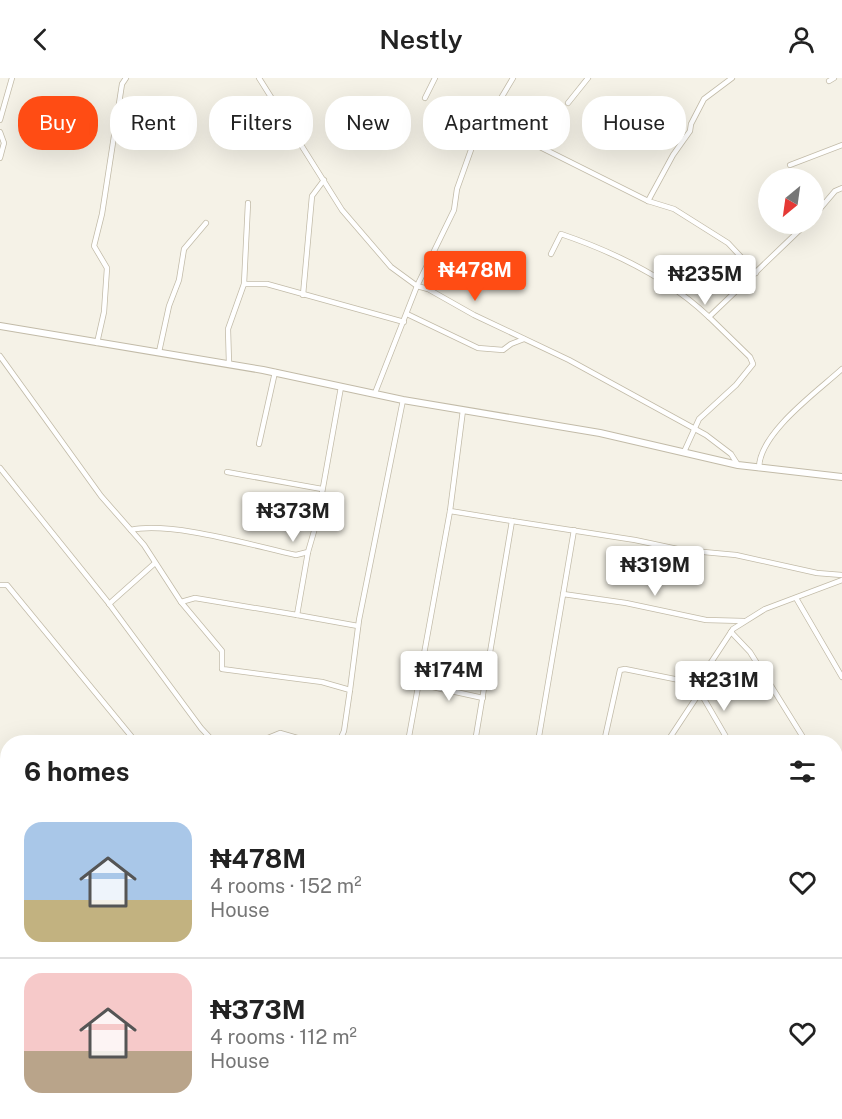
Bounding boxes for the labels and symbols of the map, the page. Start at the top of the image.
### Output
north arrow [758,168,824,234]
pin: ₦478M [433,251,517,302]
pin: ₦235M [663,255,747,306]
pin: ₦373M [251,492,335,543]
pin: ₦319M [613,546,697,597]
pin: ₦174M [407,651,491,702]
pin: ₦231M [682,661,766,712]

